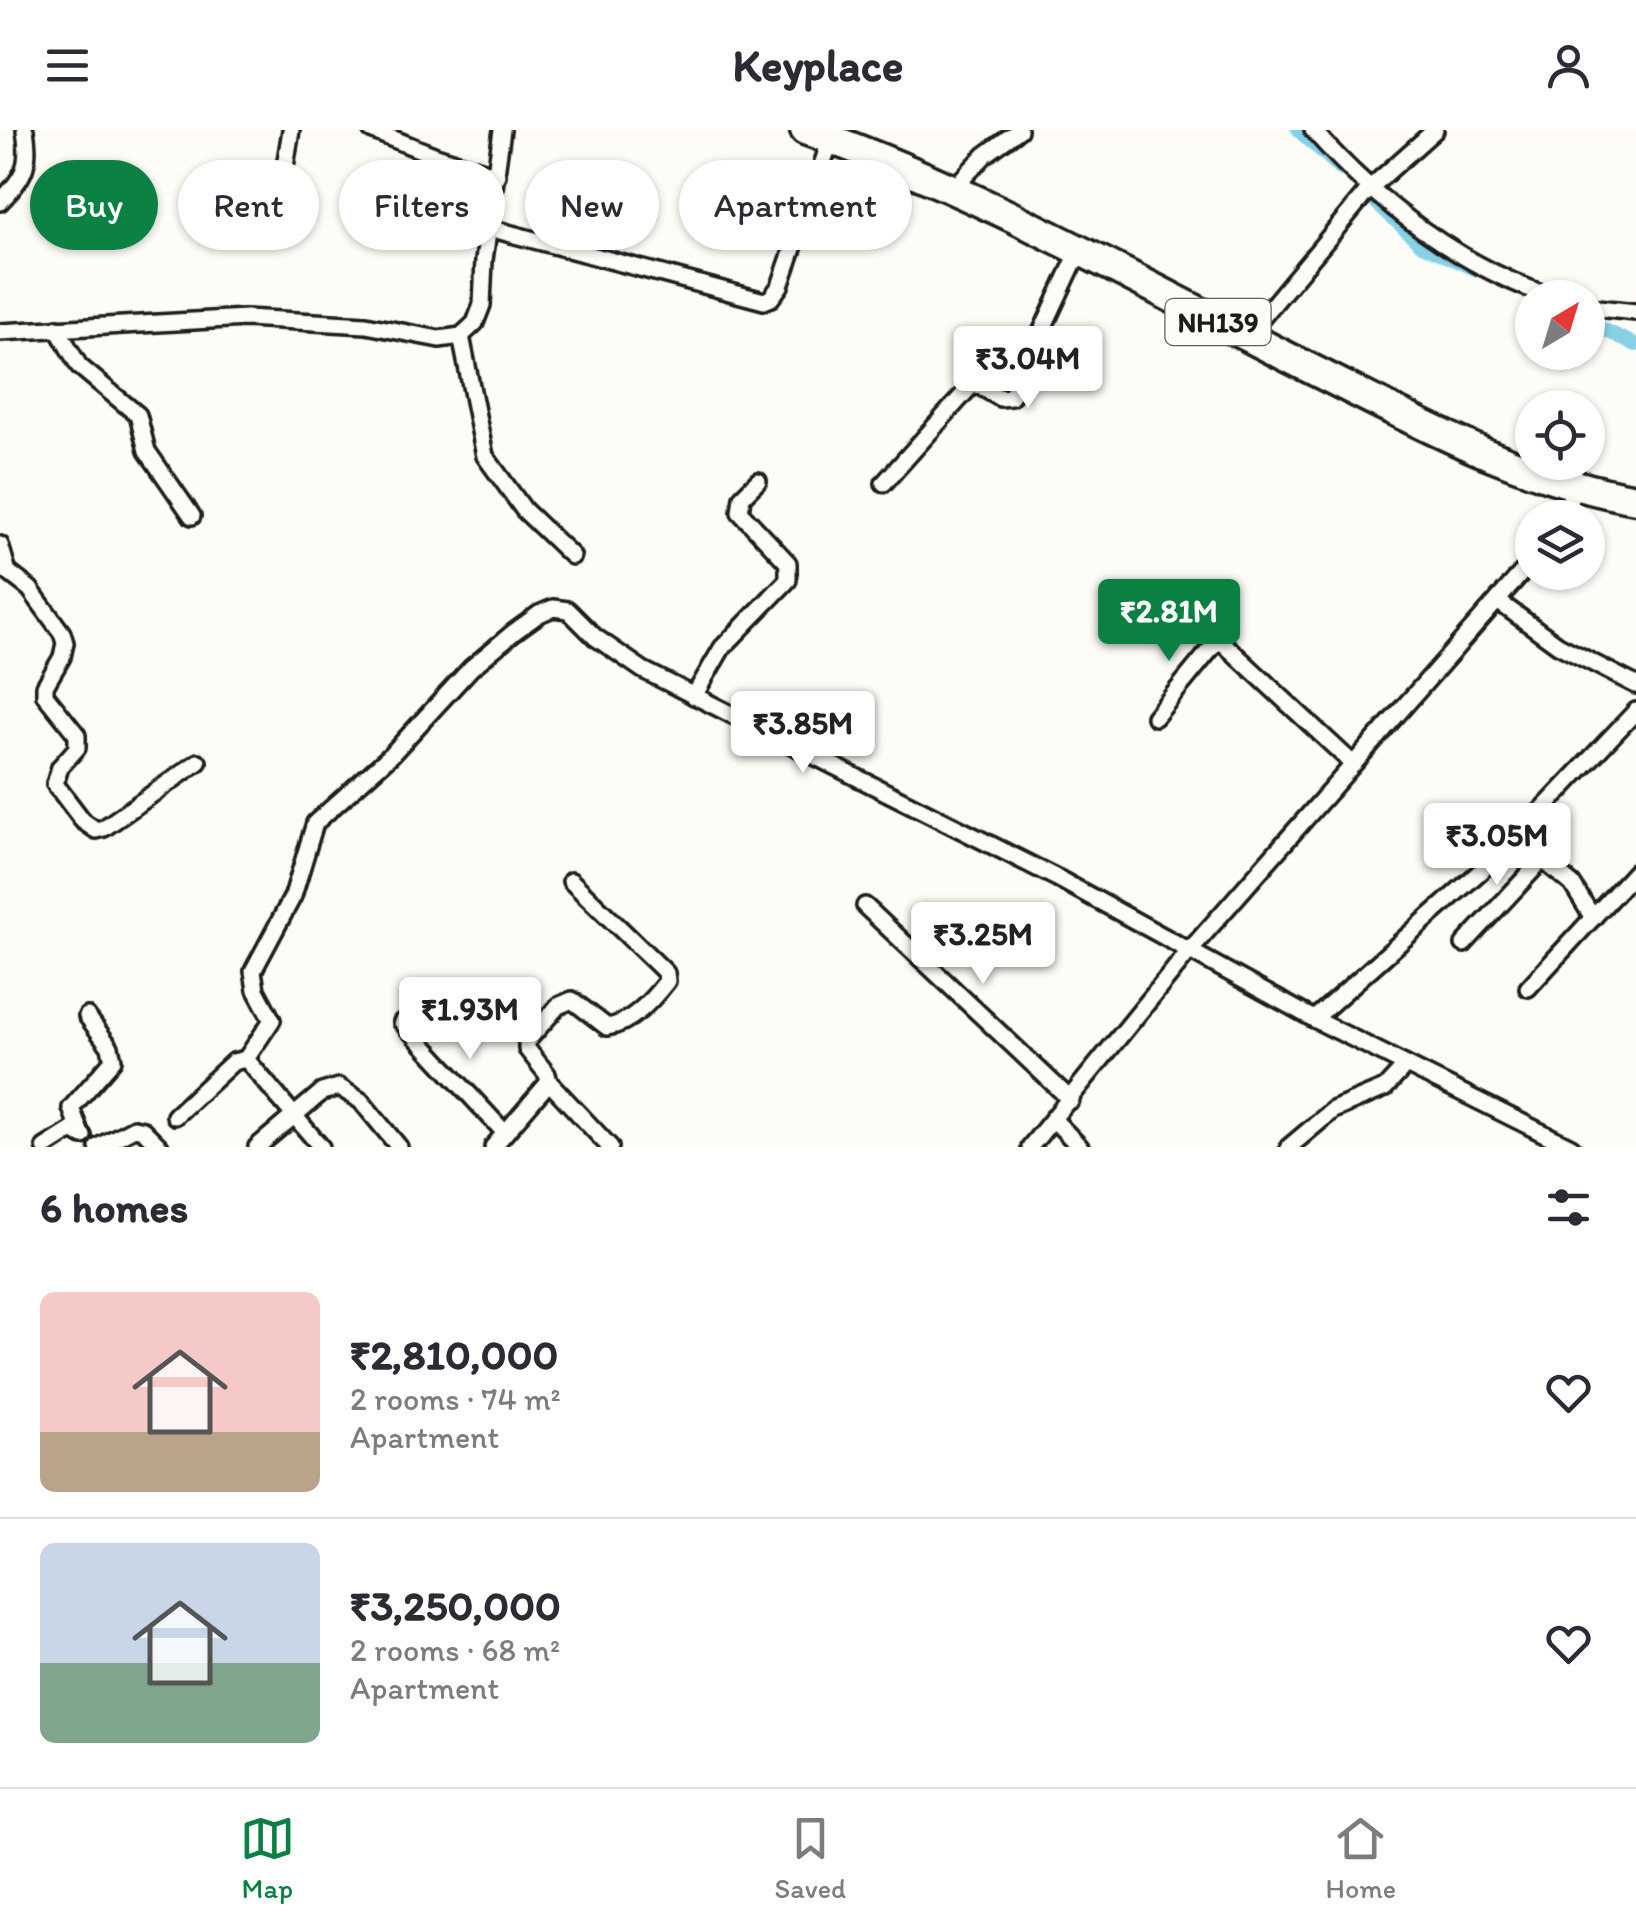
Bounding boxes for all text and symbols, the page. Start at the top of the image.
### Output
icon: menu [40,38,95,93]
text: Keyplace [733,38,903,92]
icon: person [1541,38,1596,93]
chip: Buy [30,160,158,250]
chip: Rent [178,160,319,250]
chip: Filters [339,160,505,250]
chip: New [525,160,659,250]
chip: Apartment [679,160,912,250]
north arrow [1515,280,1605,370]
map controls [1515,280,1605,590]
road number: NH139 [1166,299,1270,345]
pin: ₹3.04M [947,326,1109,411]
text: ₹3.04M [975,339,1081,377]
button: locate [1515,390,1605,480]
button: layers [1515,500,1605,590]
pin: ₹2.81M [1088,579,1250,664]
text: ₹2.81M [1120,592,1218,630]
pin: ₹3.85M [722,691,884,776]
text: ₹3.85M [753,704,853,742]
pin: ₹3.05M [1416,803,1578,888]
text: ₹3.05M [1446,816,1548,854]
pin: ₹3.25M [902,902,1064,987]
text: ₹3.25M [933,915,1033,953]
pin: ₹1.93M [389,977,551,1062]
text: ₹1.93M [421,990,519,1028]
icon: filters [1541,1180,1596,1235]
text: 6 homes [40,1182,188,1233]
text: ₹2,810,000 [350,1329,559,1380]
icon: home [120,1332,240,1452]
icon: heart [1541,1365,1596,1420]
text: 2 rooms · 74 m² [350,1380,561,1418]
text: Apartment [350,1418,499,1456]
text: ₹3,250,000 [350,1580,561,1631]
icon: home [120,1583,240,1703]
icon: heart [1541,1616,1596,1671]
text: 2 rooms · 68 m² [350,1631,560,1669]
text: Apartment [350,1669,499,1707]
tab: Map [240,1811,295,1905]
tab: Saved [774,1811,846,1905]
tab: Home [1326,1811,1396,1905]

